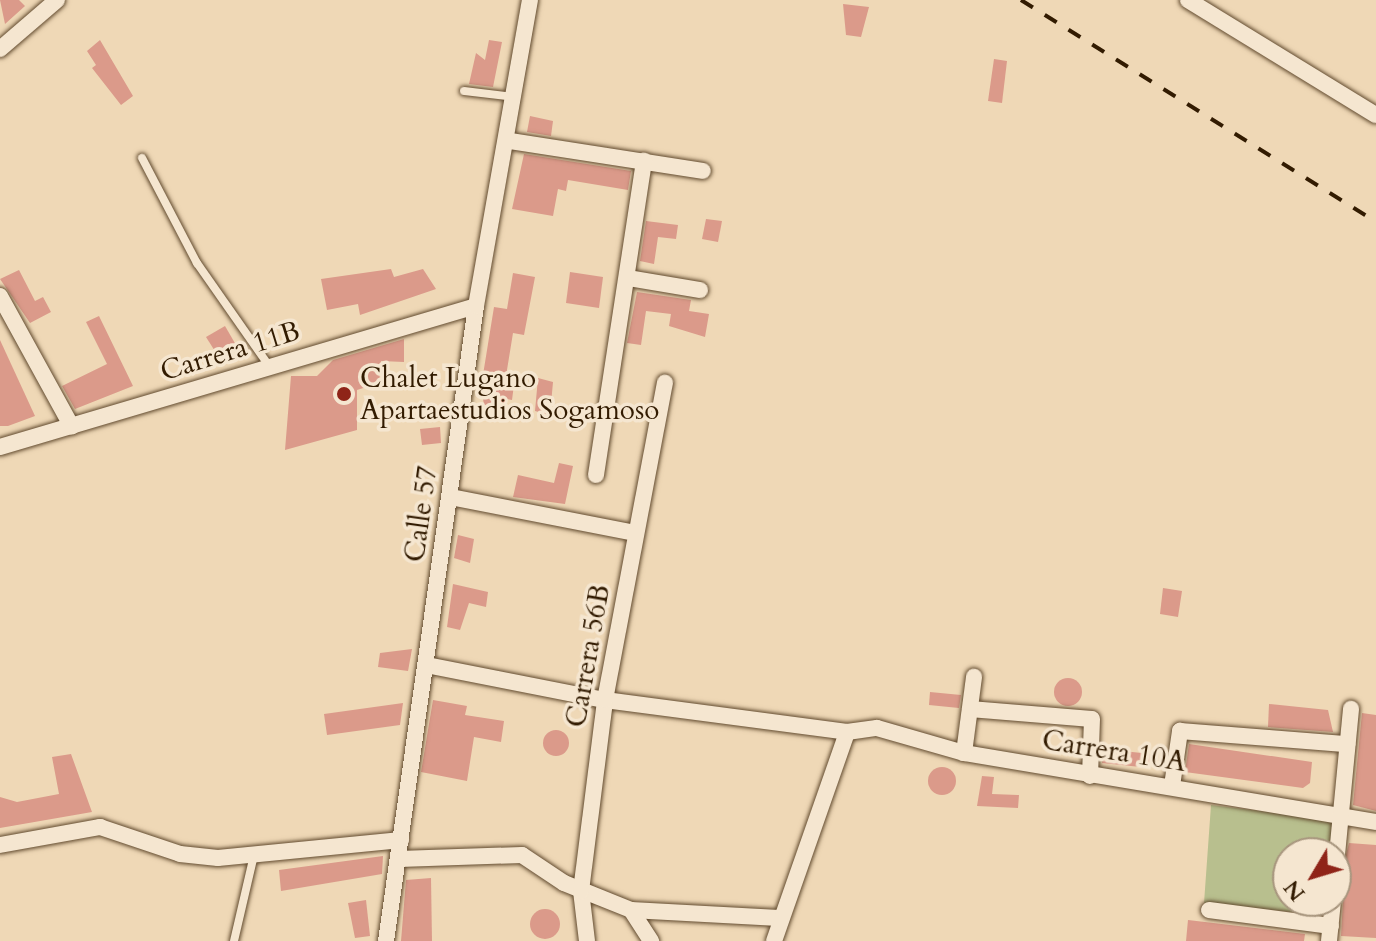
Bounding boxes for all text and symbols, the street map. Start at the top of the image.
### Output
street label: Carrera 11B [156,314,304,388]
place label: Chalet Lugano Apartaestudios Sogamoso [360,361,659,427]
marker: Chalet Lugano Apartaestudios Sogamoso [335,385,353,403]
street label: Calle 57 [398,464,444,564]
street label: Carrera 56B [559,582,617,730]
street label: Carrera 10A [1040,723,1188,779]
north arrow [1272,837,1352,917]
text: N [1277,874,1312,907]

